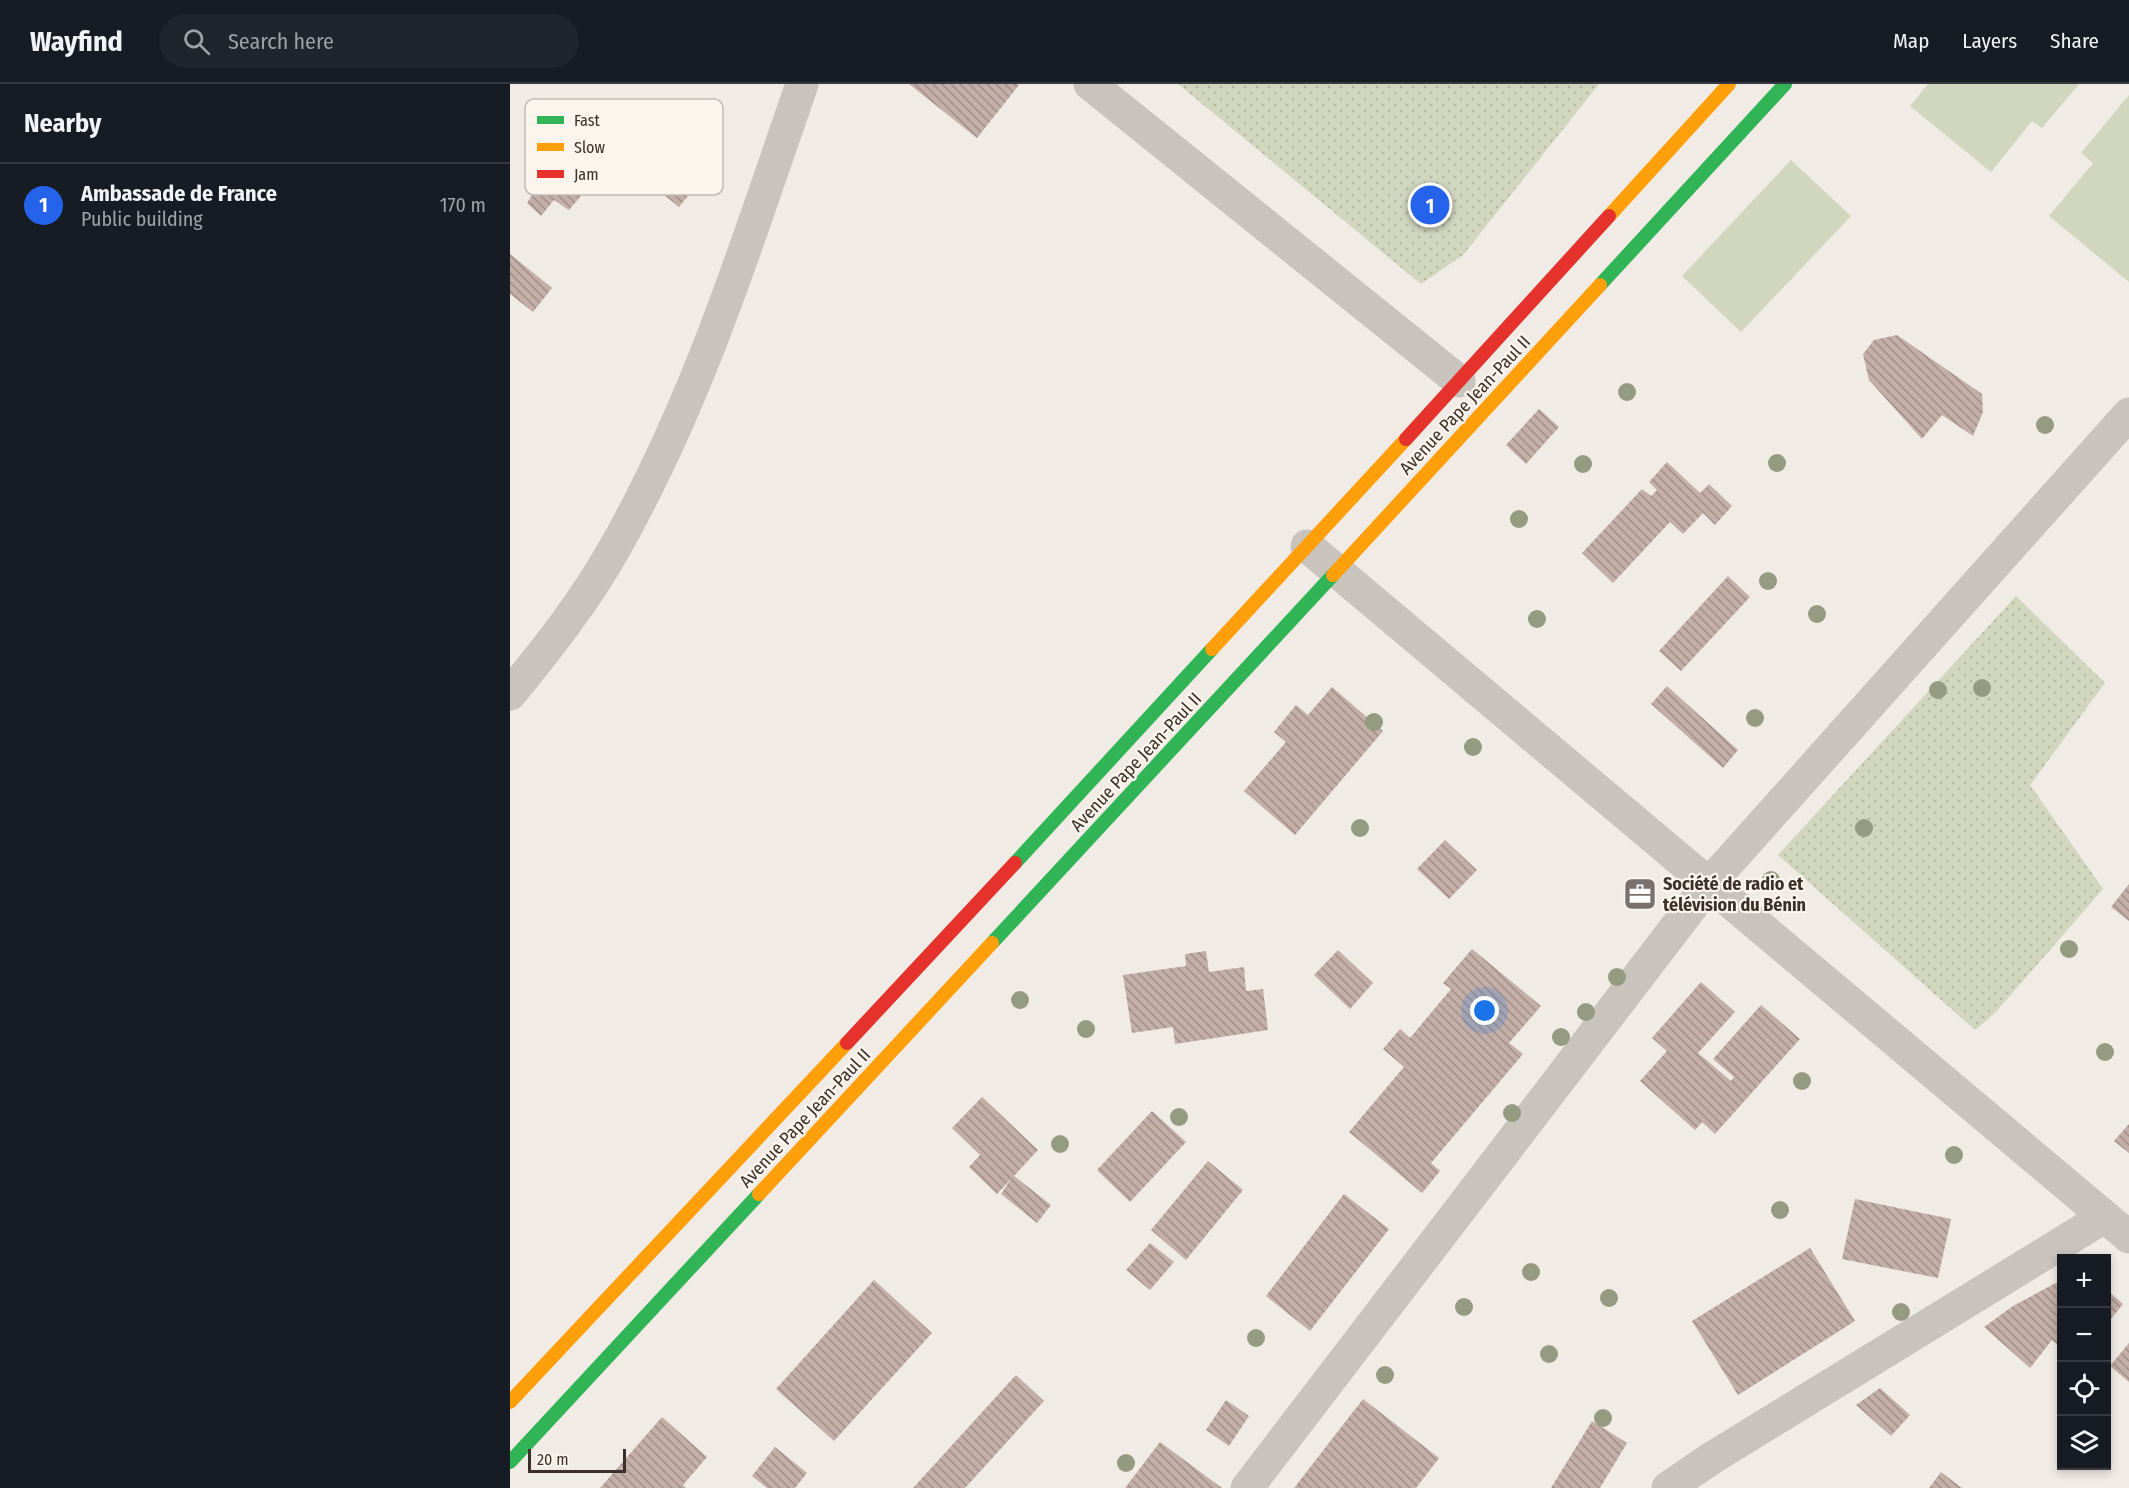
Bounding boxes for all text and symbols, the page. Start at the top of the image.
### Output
search box [159,14,579,68]
text: Wayfind [30,25,123,58]
icon: search [180,25,213,58]
text: Search here [228,28,334,55]
text: Map [1893,28,1929,54]
text: Layers [1962,28,2017,54]
text: Share [2050,28,2099,54]
legend [525,99,723,195]
text: Nearby [24,108,101,139]
text: Fast [574,111,601,130]
text: Slow [574,138,605,157]
text: Jam [574,165,599,184]
text: Ambassade de France [81,180,277,207]
pin: 1 [1410,182,1450,228]
text: 1 [39,193,48,217]
text: 170 m [440,193,486,217]
text: Public building [81,207,203,231]
street label: Avenue Pape Jean-Paul II [1395,331,1535,479]
street label: Avenue Pape Jean-Paul II [1066,688,1206,836]
place label: Société de radio et télévision du Bénin [1663,873,1806,916]
office icon: Société de radio et télévision du Bénin [1622,876,1658,912]
your location [1470,996,1499,1025]
street label: Avenue Pape Jean-Paul II [735,1044,875,1192]
map controls [2057,1254,2111,1470]
button: + [2057,1254,2111,1308]
button: − [2057,1308,2111,1362]
button: locate [2057,1362,2111,1416]
button: layers [2057,1416,2111,1470]
scale bar [528,1446,626,1474]
text: 20 m [537,1450,568,1469]

